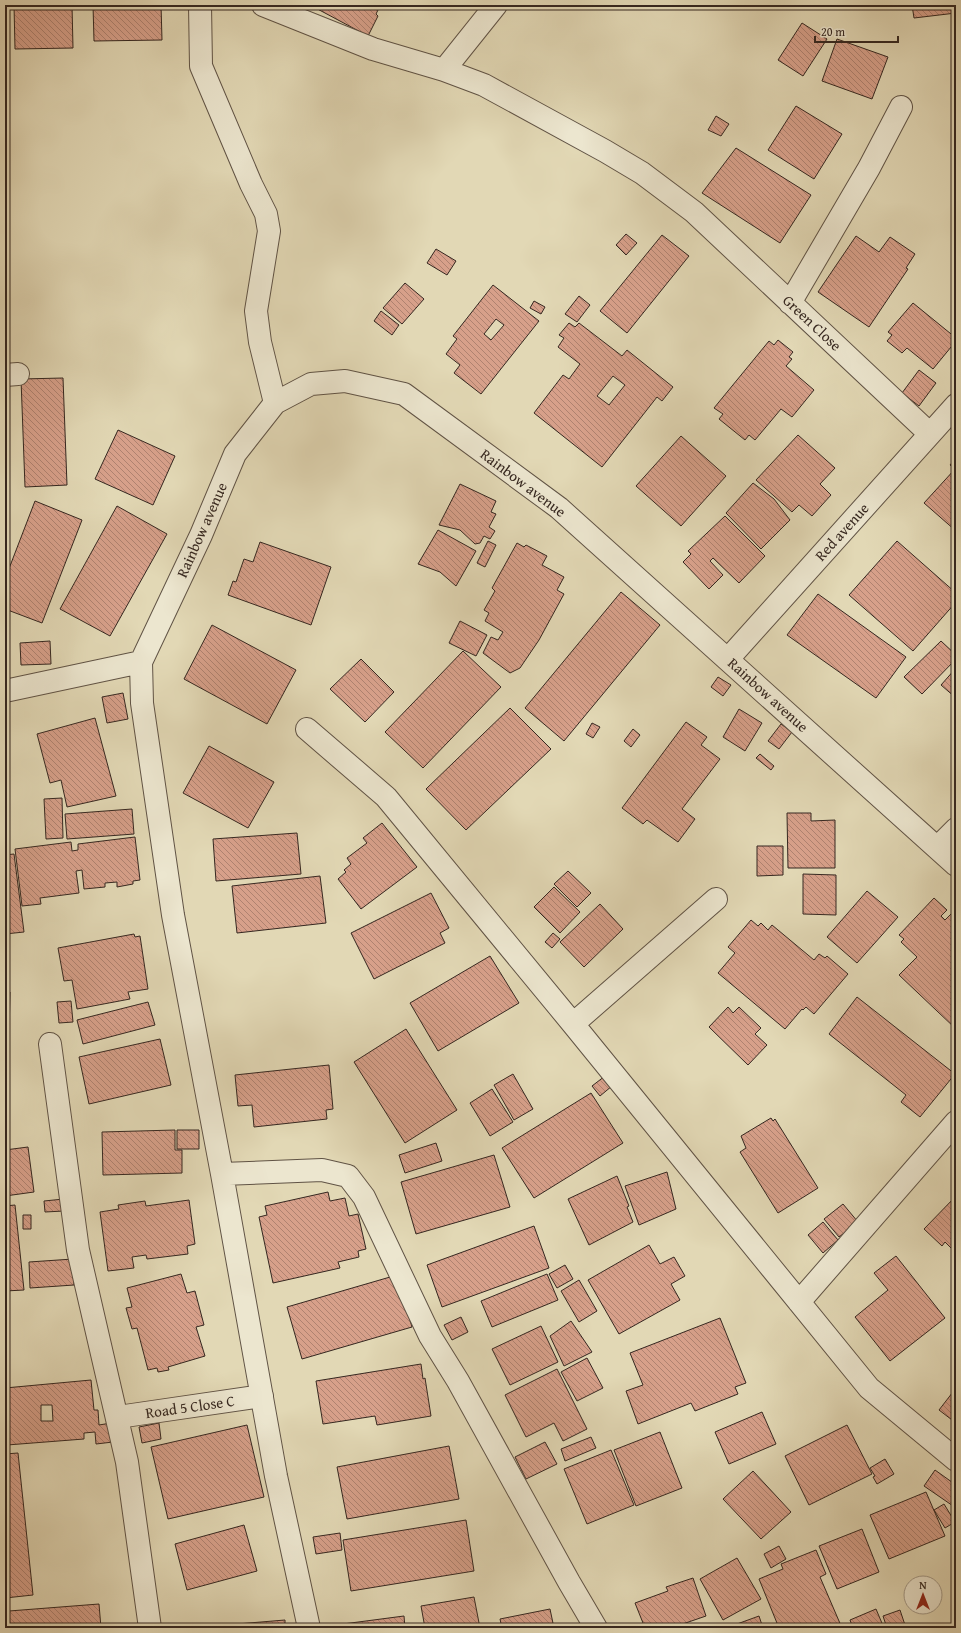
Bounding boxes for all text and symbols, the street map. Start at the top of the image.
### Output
scale bar [815,18,898,44]
text: 20 m [821,23,845,40]
street label: Green Close [778,290,846,355]
street label: Rainbow avenue [476,443,570,522]
street label: Rainbow avenue [171,479,232,581]
street label: Red avenue [810,498,873,565]
street label: Rainbow avenue [723,653,813,737]
street label: Road 5 Close C [144,1390,236,1423]
north arrow [903,1575,943,1615]
text: N [919,1577,927,1593]

